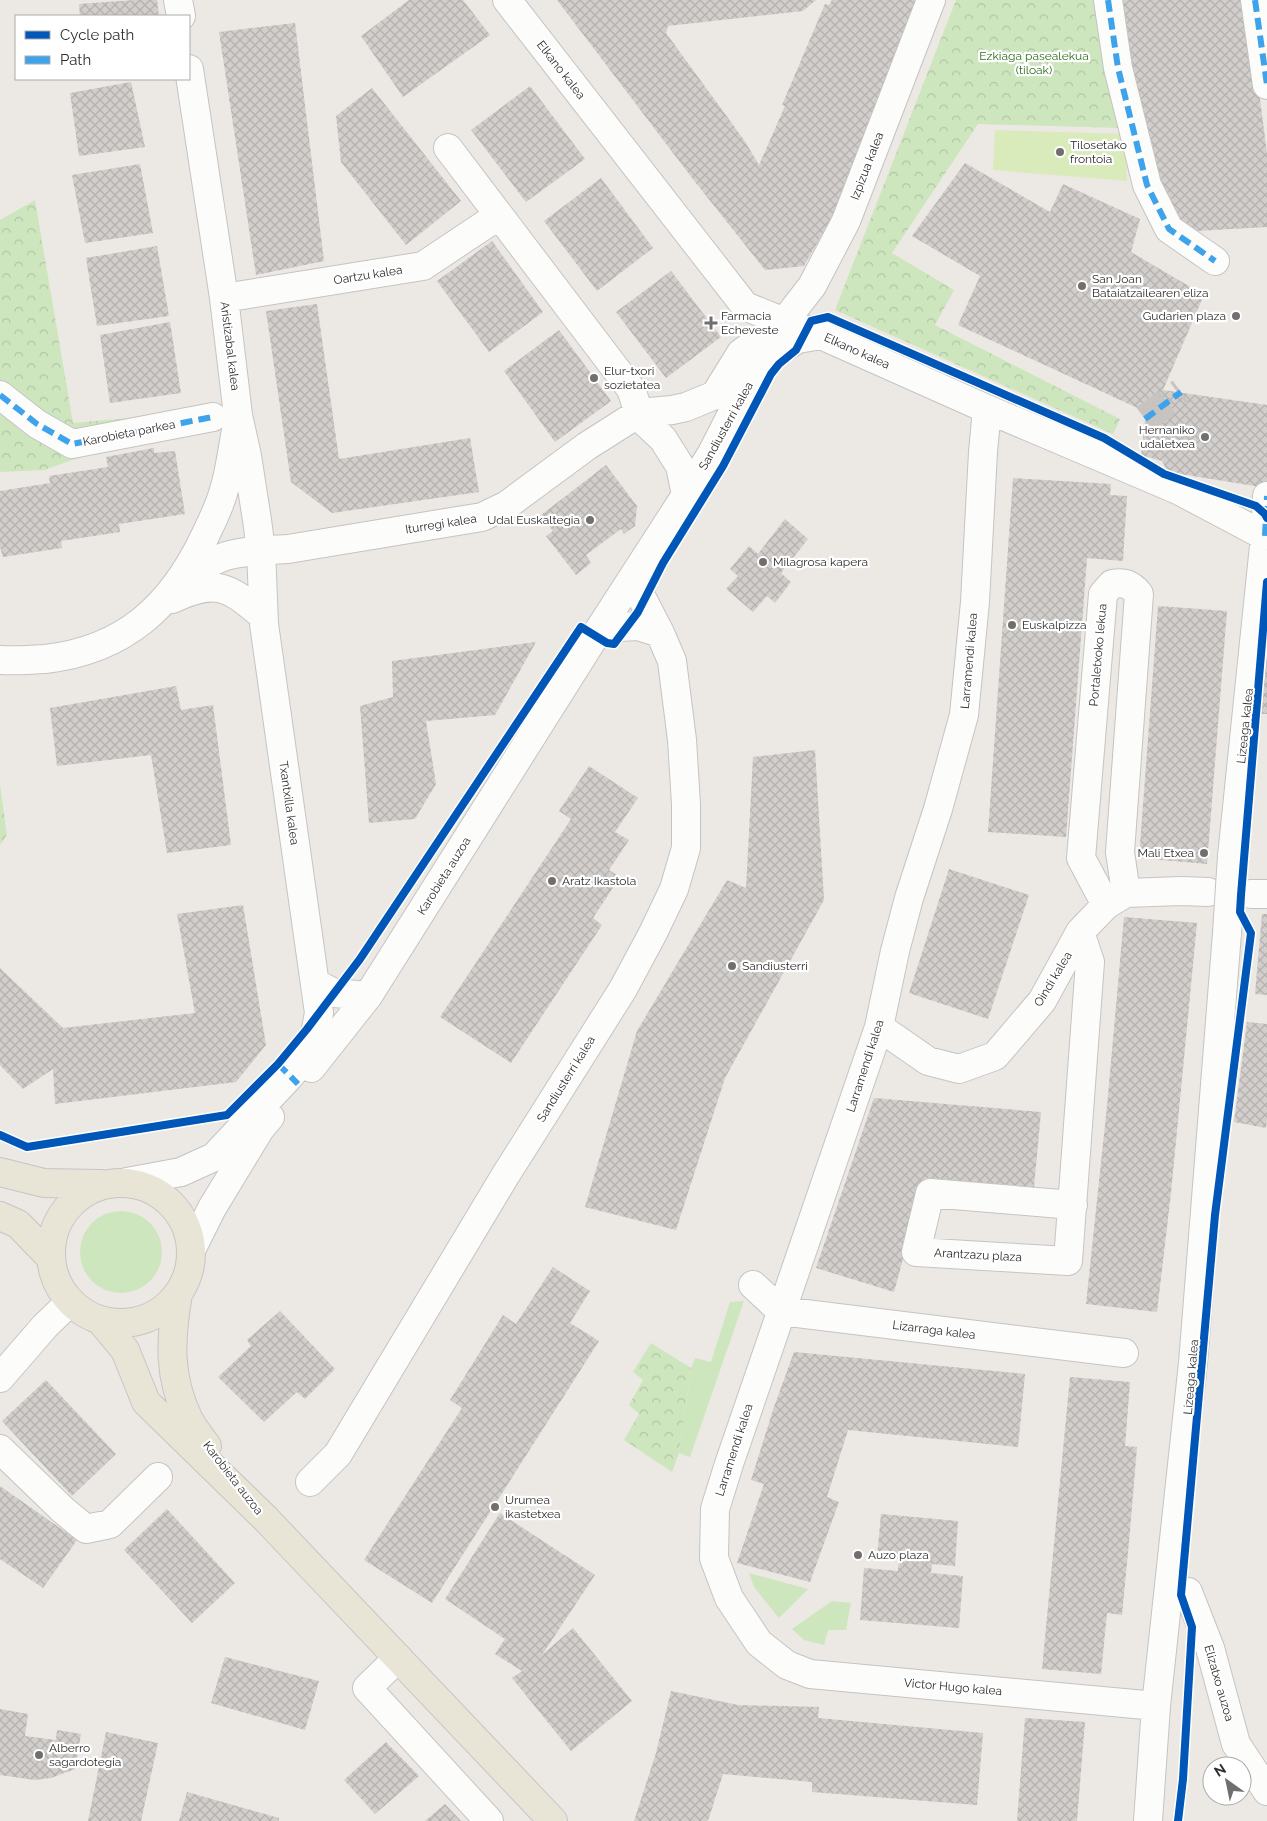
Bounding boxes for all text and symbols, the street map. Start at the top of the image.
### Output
legend [15,15,190,80]
text: Cycle path [60,26,134,44]
street label: Elkano kalea [534,38,588,102]
park label: Ezkiaga pasealekua (tiloak) [979,49,1089,77]
text: Path [60,51,91,69]
street label: Izpizua kalea [848,130,886,202]
place label: Tilosetako frontoia [1070,138,1127,166]
marker: Tilosetako frontoia [1054,146,1066,158]
street label: Oartzu kalea [333,263,403,287]
place label: San Joan Bataiatzailearen eliza [1092,272,1209,300]
marker: San Joan Bataiatzailearen eliza [1076,280,1088,292]
street label: Aristizabal kalea [218,301,242,391]
place label: Farmacia Echeveste [721,309,779,337]
place label: Gudarien plaza [1143,309,1226,323]
marker: Gudarien plaza [1230,310,1242,322]
marker: Farmacia Echeveste [705,317,717,329]
street label: Elkano kalea [822,330,892,372]
place label: Elur-txori sozietatea [604,364,660,392]
marker: Elur-txori sozietatea [588,372,600,384]
street label: Sandiusterri kalea [696,379,756,473]
street label: Karobieta parkea [82,417,176,449]
place label: Hernaniko udaletxea [1139,423,1195,451]
marker: Hernaniko udaletxea [1199,431,1211,443]
street label: Iturregi kalea [404,511,478,537]
place label: Udal Euskaltegia [487,513,580,527]
marker: Udal Euskaltegia [584,514,596,526]
place label: Milagrosa kapera [773,555,868,569]
marker: Milagrosa kapera [757,556,769,568]
street label: Portaletxoko lekua [1087,603,1109,707]
street label: Larramendi kalea [958,612,980,710]
place label: Euskalpizza [1022,618,1087,632]
marker: Euskalpizza [1006,619,1018,631]
street label: Lizeaga kalea [1234,688,1256,764]
street label: Txantxilla kalea [276,760,302,846]
street label: Karobieta auzoa [414,834,474,918]
place label: Mali Etxea [1137,846,1194,860]
marker: Mali Etxea [1198,847,1210,859]
place label: Aratz Ikastola [562,874,636,888]
marker: Aratz Ikastola [546,875,558,887]
street label: Oindi kalea [1031,949,1075,1009]
place label: Sandiusterri [742,959,808,973]
marker: Sandiusterri [726,960,738,972]
street label: Larramendi kalea [843,1018,887,1114]
street label: Sandiusterri kalea [534,1033,598,1125]
street label: Arantzazu plaza [934,1246,1022,1264]
street label: Lizarraga kalea [892,1318,976,1342]
street label: Lizeaga kalea [1181,1339,1201,1415]
street label: Larramendi kalea [712,1402,756,1498]
street label: Karobieta auzoa [200,1439,266,1517]
place label: Urumea ikastetxea [505,1493,561,1521]
marker: Urumea ikastetxea [489,1501,501,1513]
place label: Auzo plaza [868,1548,929,1562]
marker: Auzo plaza [852,1549,864,1561]
street label: Elizatxo auzoa [1201,1643,1237,1723]
street label: Victor Hugo kalea [903,1676,1003,1698]
place label: Alberro sagardotegia [49,1741,121,1769]
marker: Alberro sagardotegia [33,1749,45,1761]
north arrow [1202,1756,1252,1806]
text: N [1211,1760,1229,1780]

